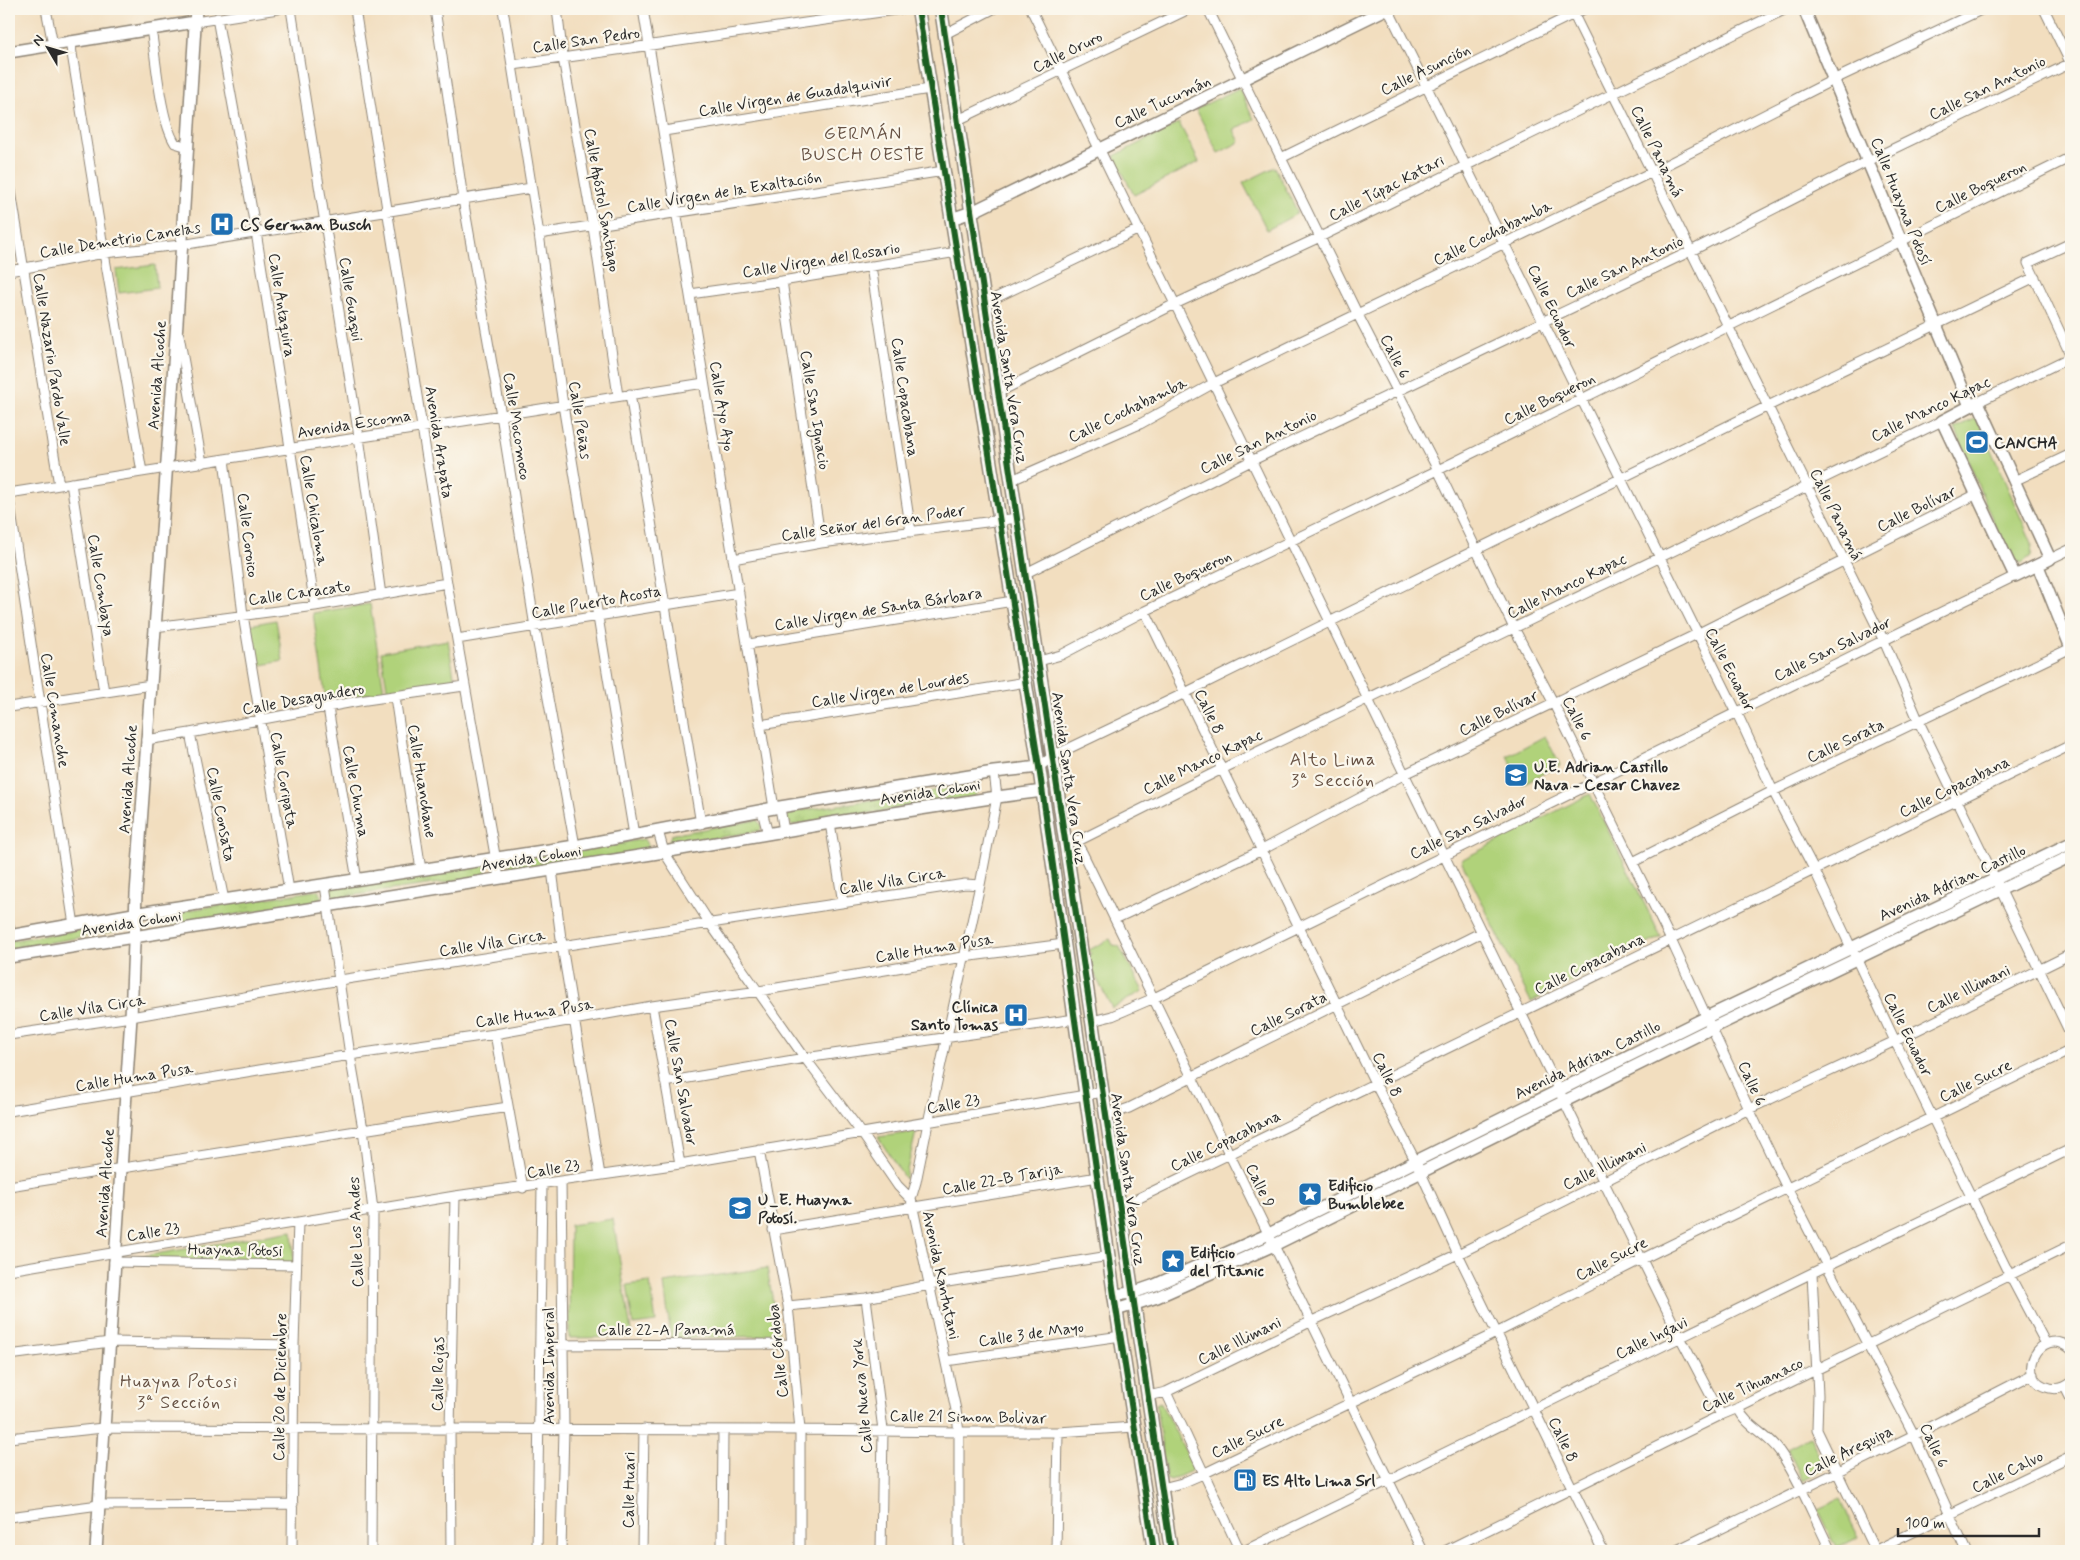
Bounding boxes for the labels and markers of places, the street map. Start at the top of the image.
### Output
hospital icon: CS German Busch [209,211,235,237]
place label: CS German Busch [240,215,372,236]
sports icon: CANCHA [1964,429,1990,455]
place label: CANCHA [1994,433,2058,454]
place label: U.E. Adrian Castillo Nava - Cesar Chavez [1534,757,1680,796]
school or university icon: U.E. Adrian Castillo Nava - Cesar Chavez [1503,762,1529,788]
place label: Clínica Santo Tomas [911,997,999,1036]
hospital icon: Clínica Santo Tomas [1003,1002,1029,1028]
place label: Edificio Bumblebee [1328,1176,1404,1215]
place icon: Edificio Bumblebee [1297,1181,1323,1207]
place label: U_E. Huayna Potosí. [758,1190,852,1229]
school or university icon: U_E. Huayna Potosí. [727,1195,753,1221]
place label: Edificio del Titanic [1190,1243,1264,1282]
place icon: Edificio del Titanic [1160,1248,1186,1274]
fuel station icon: ES Alto Lima Srl [1232,1467,1258,1493]
place label: ES Alto Lima Srl [1262,1471,1376,1492]

